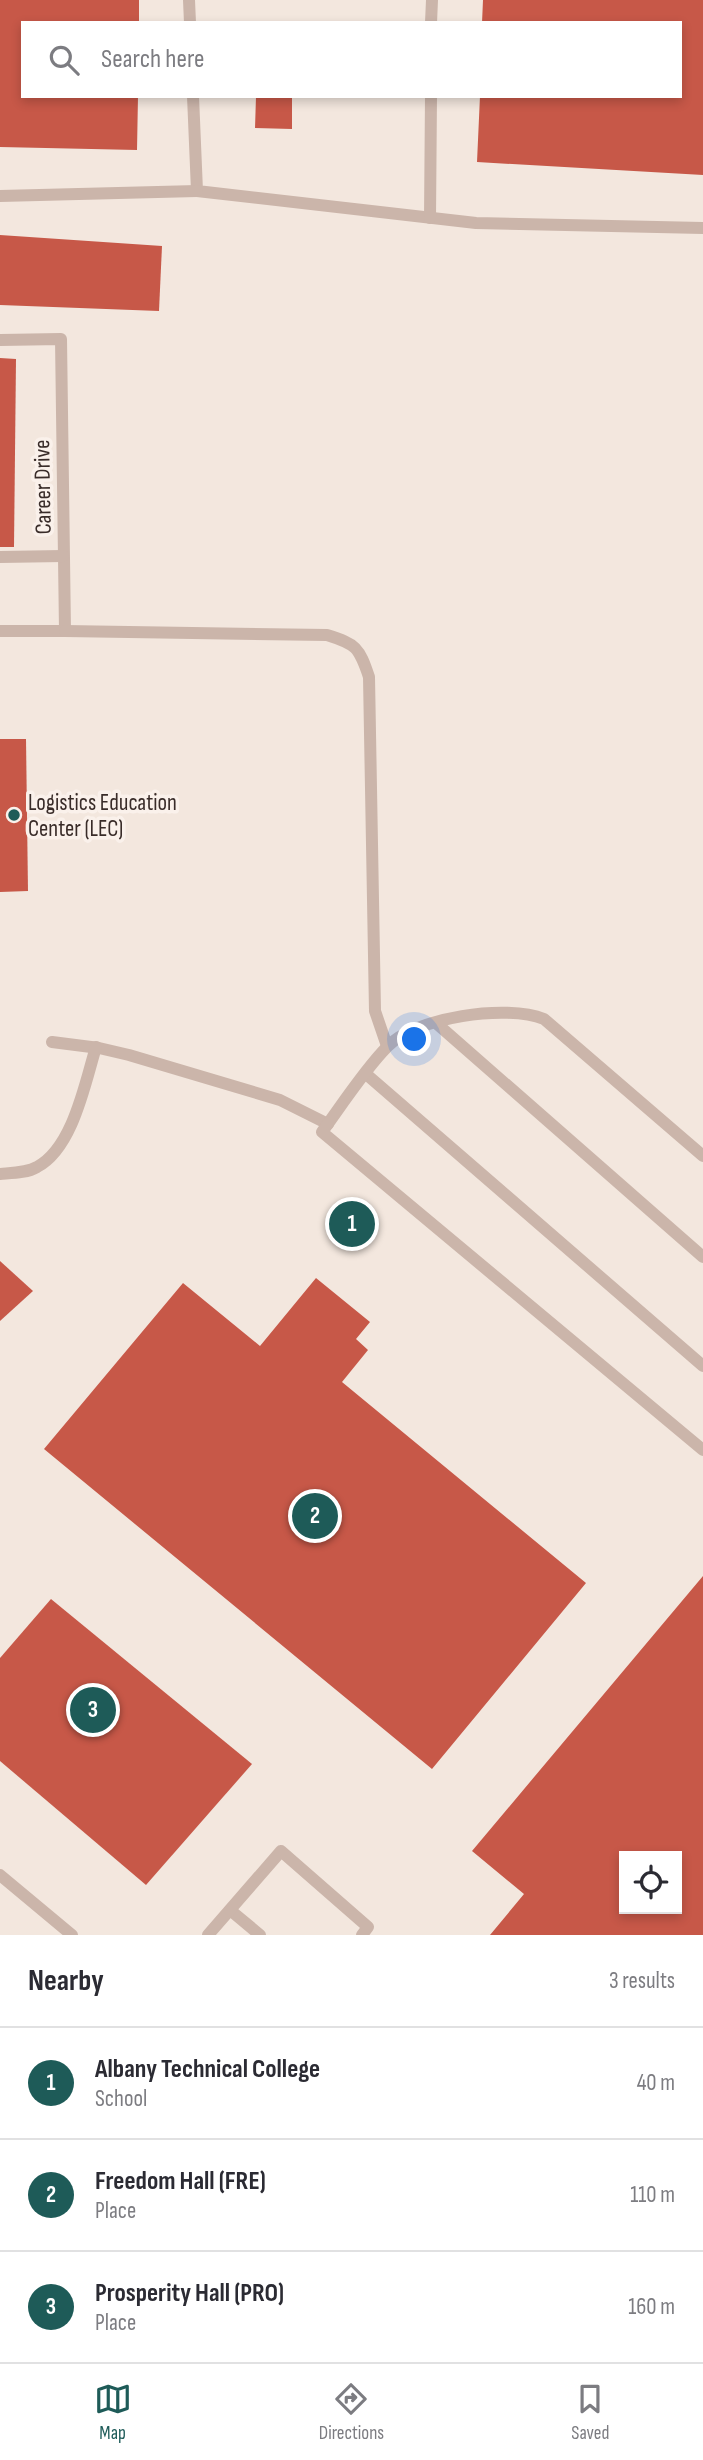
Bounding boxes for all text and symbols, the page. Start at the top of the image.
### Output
search box [21,21,682,98]
icon: search [45,41,83,79]
text: Search here [101,44,204,75]
street label: Career Drive [28,439,58,535]
place label: Logistics Education Center (LEC) [28,789,177,843]
marker: Logistics Education Center (LEC) [6,807,22,823]
your location [397,1022,431,1056]
pin: 1 [329,1198,375,1250]
pin: 2 [292,1490,338,1542]
pin: 3 [70,1684,116,1736]
map controls [619,1851,682,1914]
button: locate [619,1851,682,1914]
text: Nearby [28,1963,104,1999]
text: 3 results [609,1967,675,1995]
text: Albany Technical College [95,2054,320,2085]
text: 1 [46,2069,56,2097]
text: 40 m [637,2069,675,2097]
text: School [95,2085,147,2113]
text: Freedom Hall (FRE) [95,2166,266,2197]
text: 2 [46,2181,56,2209]
text: 110 m [630,2181,675,2209]
text: Place [95,2197,136,2225]
text: Prosperity Hall (PRO) [95,2278,284,2309]
text: 3 [46,2293,56,2321]
text: 160 m [628,2293,675,2321]
text: Place [95,2309,136,2337]
tab: Map [94,2380,132,2445]
tab: Directions [319,2380,384,2445]
tab: Saved [571,2380,609,2445]

